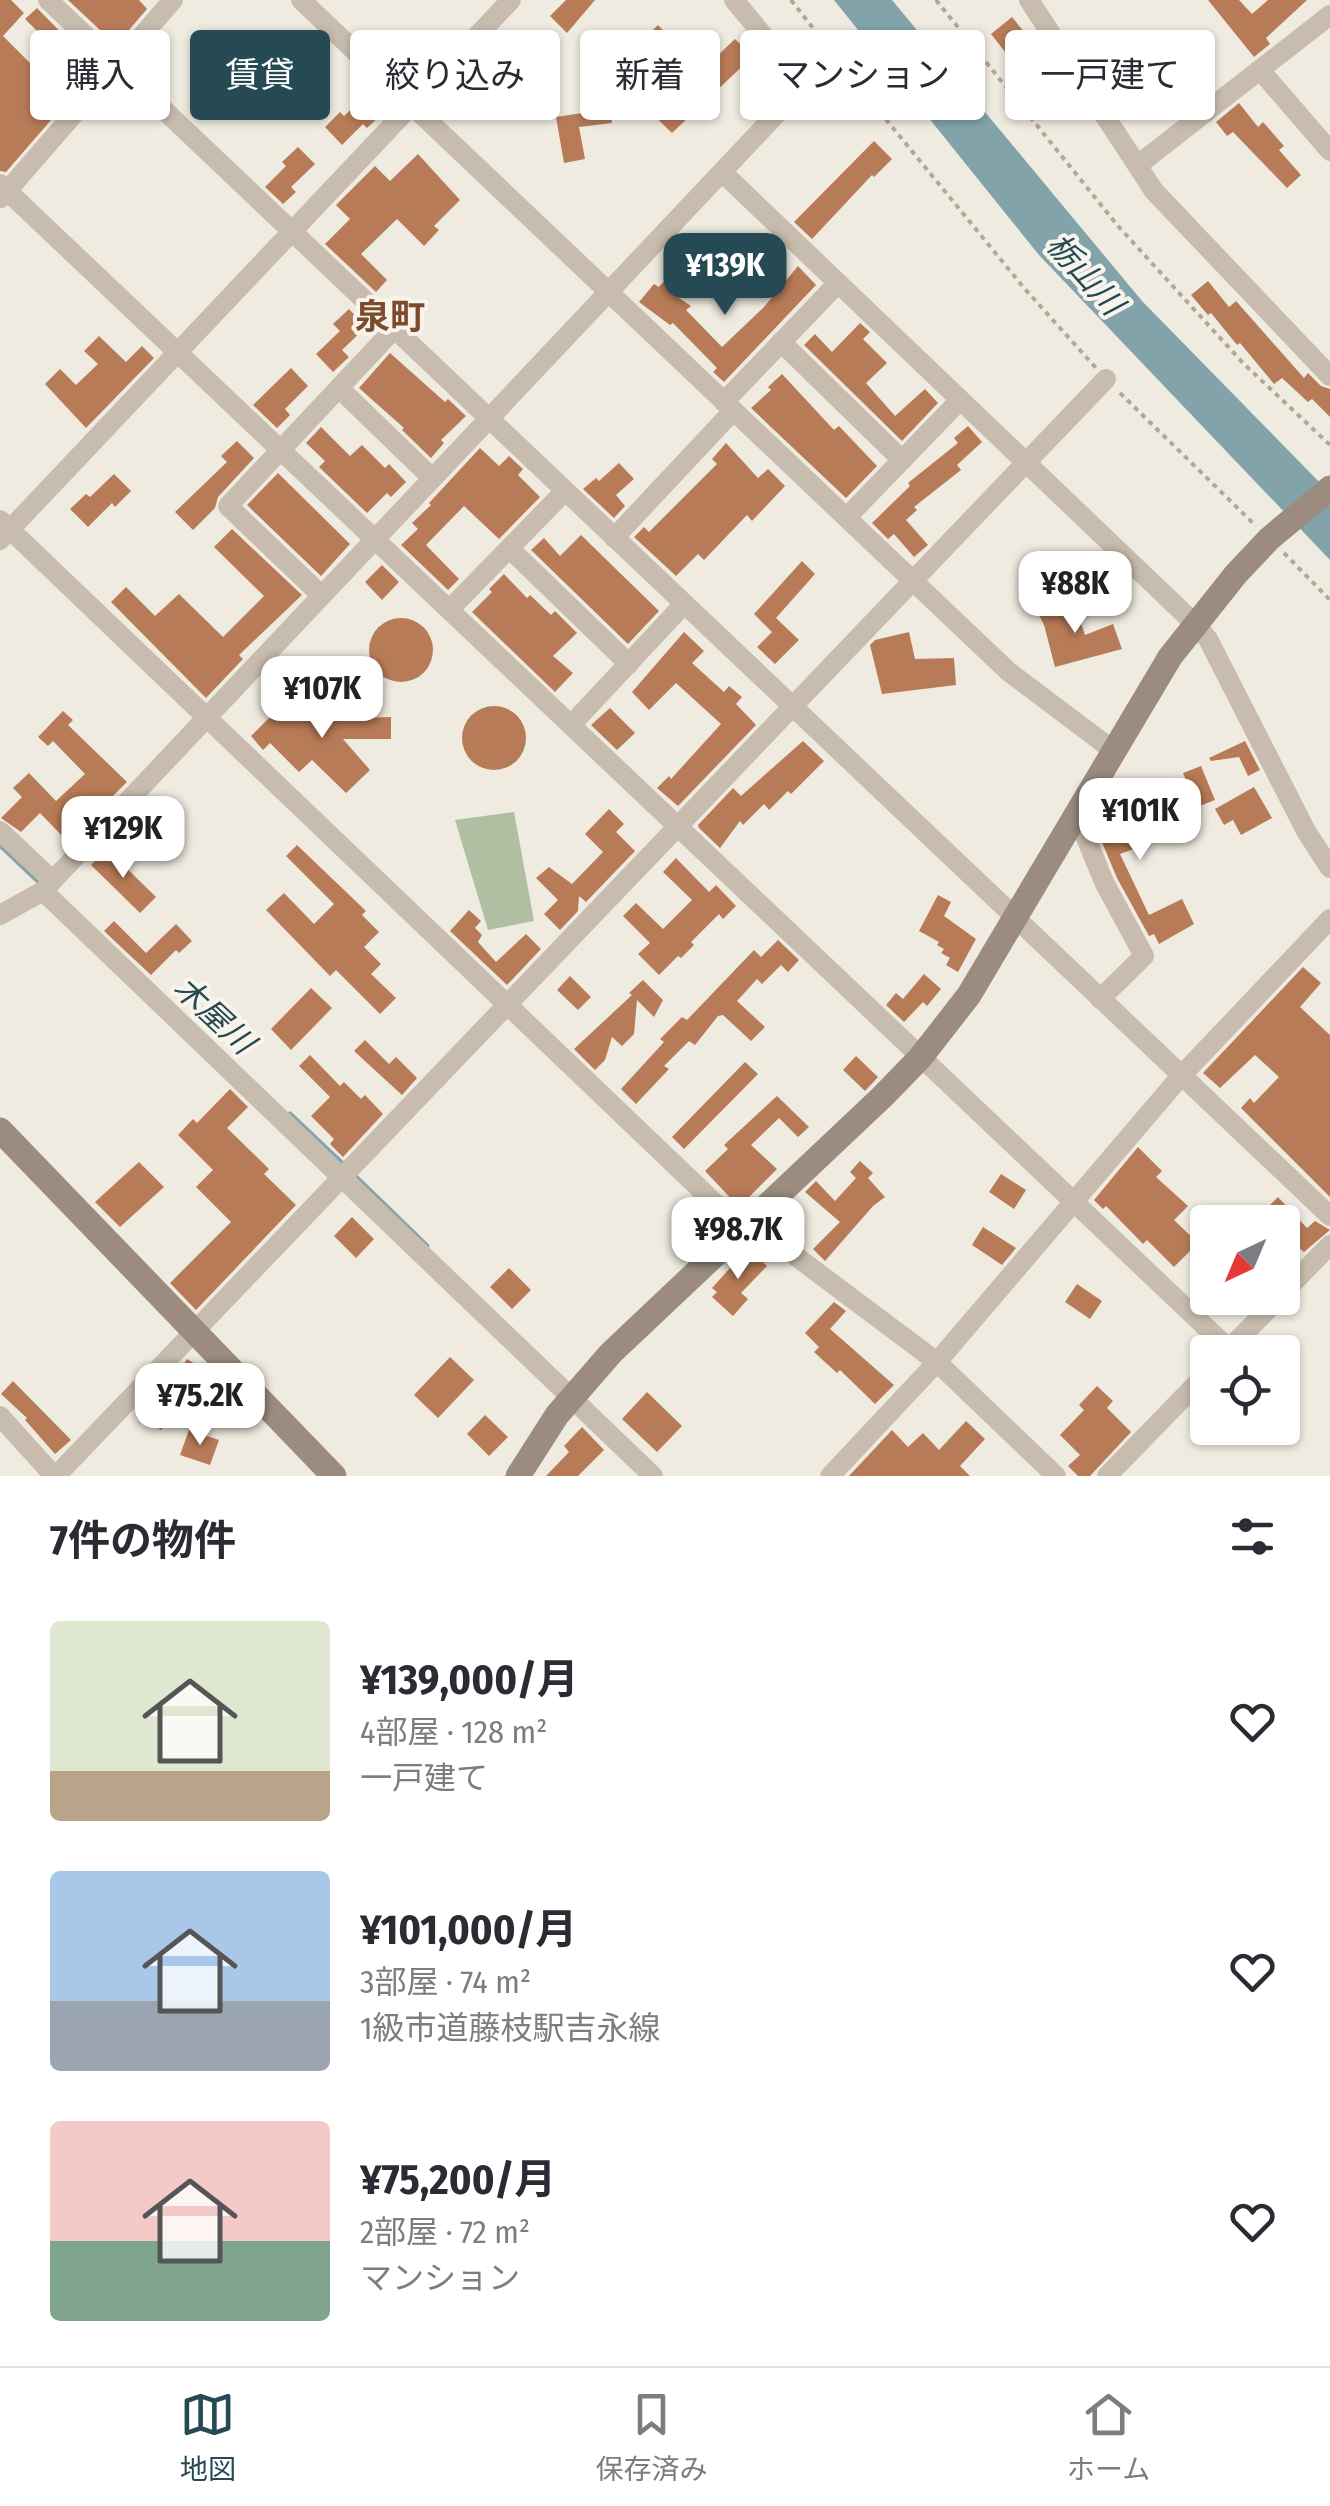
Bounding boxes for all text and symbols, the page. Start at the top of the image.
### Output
chip: 購入 [30,30,170,120]
chip: 賃貸 [190,30,330,120]
chip: 絞り込み [350,30,560,120]
chip: 新着 [580,30,720,120]
chip: マンション [740,30,985,120]
chip: 一戸建て [1005,30,1215,120]
water label: 栃山川 [1039,226,1133,325]
pin: ¥139K [655,233,795,318]
text: ¥139K [685,246,765,284]
district label: 泉町 [355,296,425,338]
pin: ¥88K [1016,551,1134,636]
text: ¥88K [1041,564,1109,602]
pin: ¥107K [252,656,392,741]
text: ¥107K [283,669,361,707]
pin: ¥101K [1070,778,1210,863]
text: ¥101K [1101,791,1179,829]
pin: ¥129K [53,796,193,881]
text: ¥129K [84,809,162,847]
water label: 木屋川 [166,968,264,1064]
pin: ¥98.7K [657,1197,819,1282]
north arrow [1190,1205,1300,1315]
map controls [1190,1205,1300,1445]
text: ¥98.7K [693,1210,783,1248]
button: locate [1190,1335,1300,1445]
pin: ¥75.2K [119,1363,281,1448]
text: ¥75.2K [157,1376,243,1414]
icon: filters [1225,1509,1280,1564]
text: 7件の物件 [50,1516,236,1566]
text: ¥139,000/月 [360,1655,579,1705]
icon: home [130,1661,250,1781]
icon: heart [1225,1694,1280,1749]
text: 4部屋 · 128 m² [360,1713,547,1751]
text: 一戸建て [360,1759,488,1797]
text: ¥101,000/月 [360,1905,577,1955]
icon: home [130,1911,250,2031]
icon: heart [1225,1944,1280,1999]
text: 3部屋 · 74 m² [360,1963,531,2001]
text: 1級市道藤枝駅吉永線 [360,2009,660,2047]
text: ¥75,200/月 [360,2155,556,2205]
icon: home [130,2161,250,2281]
icon: heart [1225,2194,1280,2249]
text: 2部屋 · 72 m² [360,2213,530,2251]
text: マンション [360,2259,520,2297]
tab: 地図 [180,2387,236,2487]
tab: 保存済み [595,2387,707,2487]
tab: ホーム [1067,2387,1150,2487]

